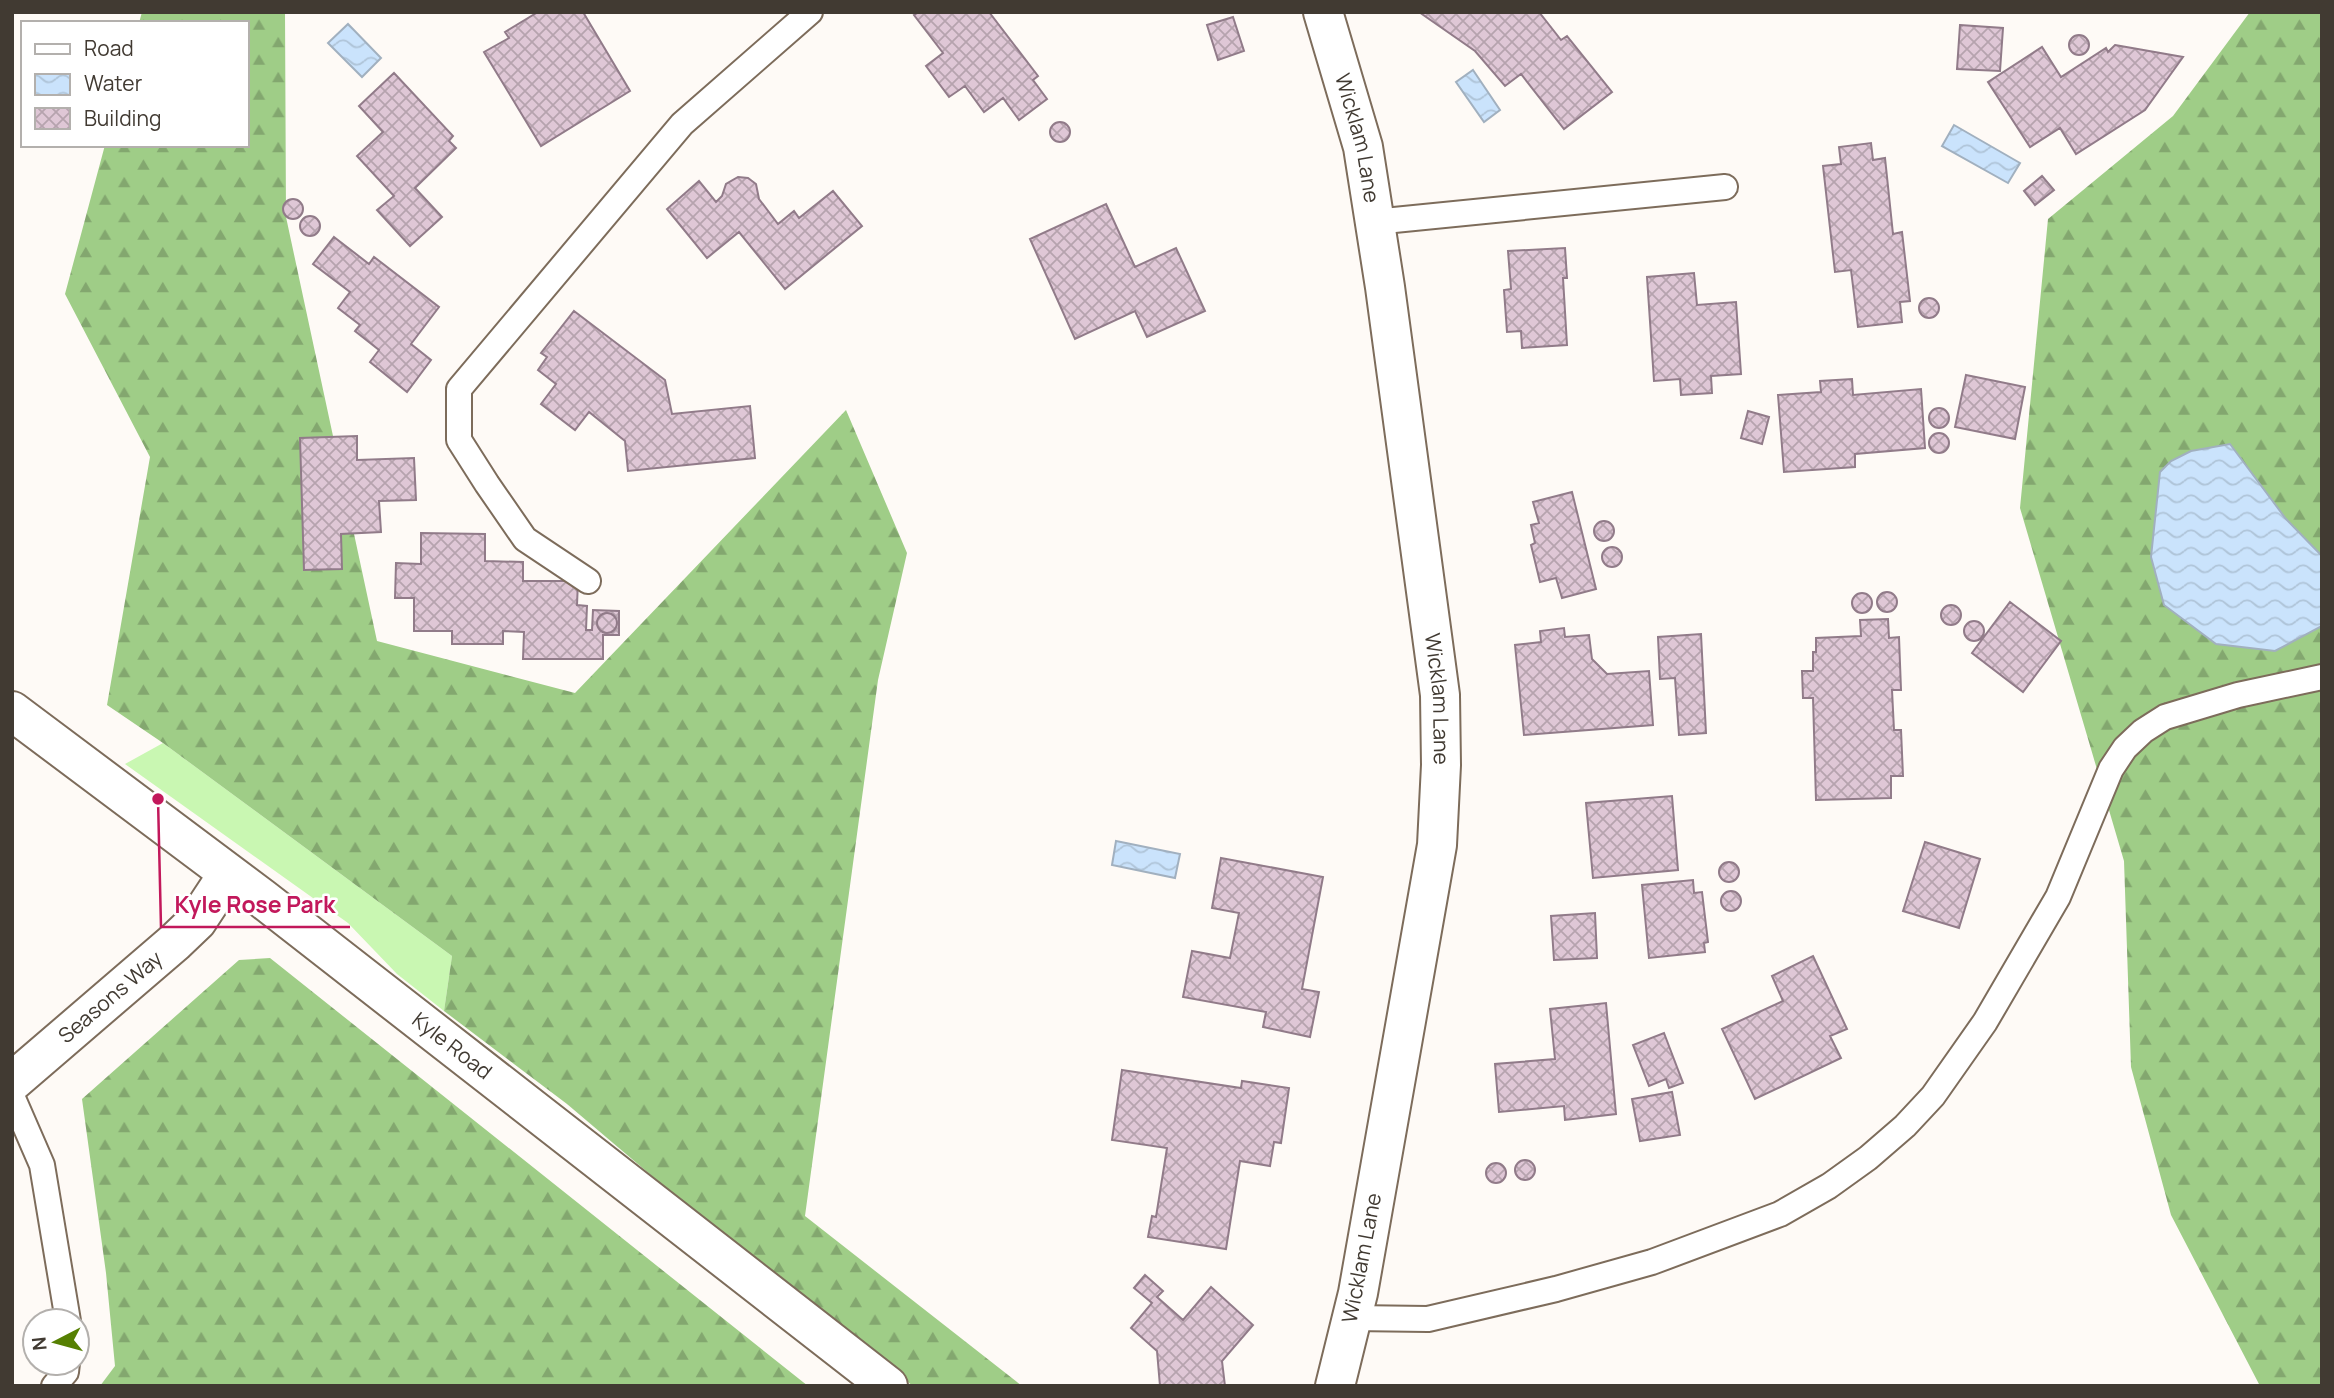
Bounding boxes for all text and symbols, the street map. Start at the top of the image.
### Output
legend [21,21,248,147]
text: Road [84,34,134,62]
text: Water [84,69,143,97]
street label: Wicklam Lane [1329,70,1387,204]
text: Building [84,104,161,132]
street label: Wicklam Lane [1419,631,1456,765]
callout: Kyle Rose Park [161,883,350,927]
text: Kyle Rose Park [175,888,336,920]
street label: Seasons Way [52,944,168,1049]
street label: Kyle Road [407,1005,498,1085]
street label: Wicklam Lane [1335,1190,1387,1325]
north arrow [21,1307,91,1377]
text: N [25,1336,53,1352]

